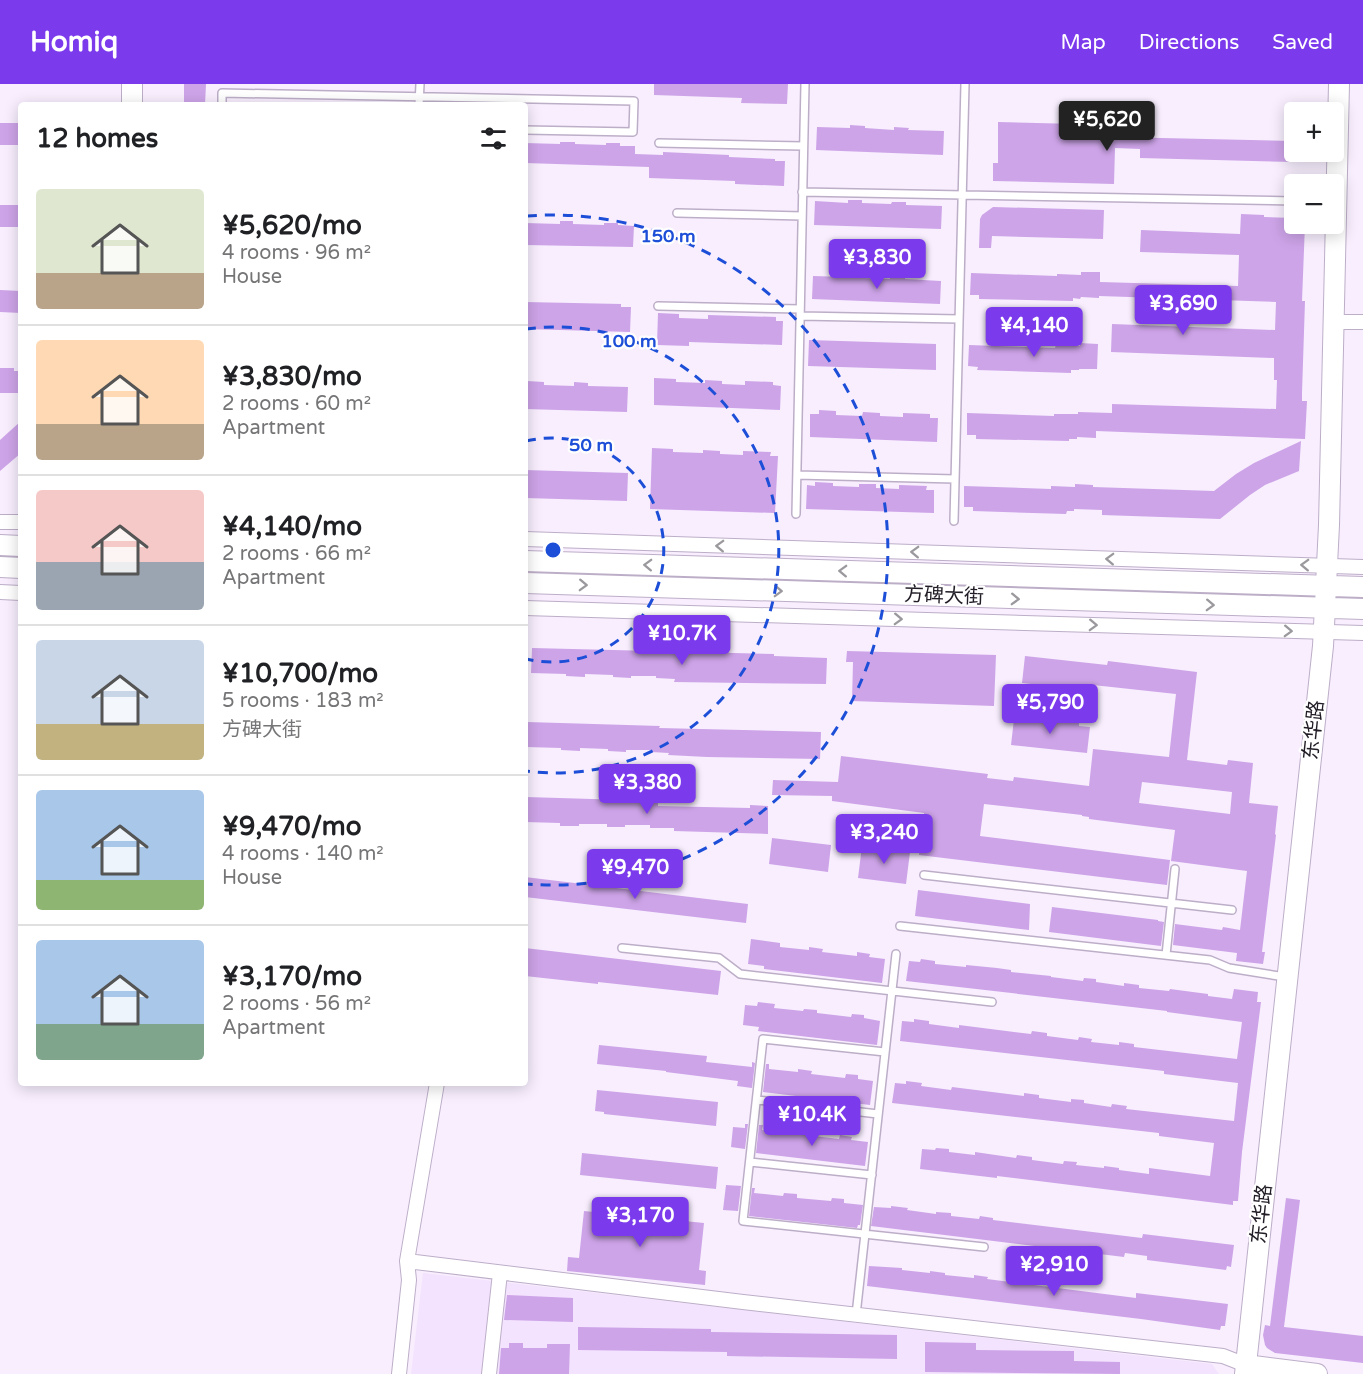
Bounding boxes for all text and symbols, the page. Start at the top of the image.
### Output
text: Homiq [30,25,118,59]
text: Map [1060,30,1106,55]
text: Directions [1139,30,1239,55]
text: Saved [1272,30,1333,55]
pin: ¥5,620 [1058,101,1156,152]
map controls [1284,102,1344,234]
button: + [1284,102,1344,162]
text: ¥5,620 [1073,108,1141,132]
icon: filters [477,122,510,155]
text: 12 homes [36,123,158,154]
button: − [1284,174,1344,234]
text: ¥5,620/mo [222,210,362,241]
icon: home [84,213,156,285]
text: 150 m [640,225,696,247]
pin: ¥3,830 [828,239,926,290]
text: 4 rooms · 96 m² [222,241,371,265]
text: ¥3,830 [843,246,911,270]
text: House [222,265,282,289]
pin: ¥3,690 [1134,285,1232,336]
text: ¥3,690 [1149,292,1217,316]
pin: ¥4,140 [985,307,1083,358]
text: ¥4,140 [1000,314,1068,338]
text: 100 m [601,330,657,352]
text: ¥3,830/mo [222,361,362,392]
icon: home [84,364,156,436]
text: 2 rooms · 60 m² [222,392,371,416]
text: Apartment [222,416,325,440]
text: 50 m [569,434,613,456]
text: ¥4,140/mo [222,511,362,542]
icon: home [84,514,156,586]
one-way arrow [715,539,724,552]
centre of rings [543,540,563,560]
text: 2 rooms · 66 m² [222,542,371,566]
one-way arrow [910,546,919,558]
one-way arrow [1105,552,1114,565]
one-way arrow [643,559,652,571]
one-way arrow [1300,559,1309,571]
one-way arrow [838,565,847,577]
text: Apartment [222,566,325,590]
one-way arrow [579,579,588,592]
street label: 方碑大街 [904,583,984,609]
one-way arrow [774,585,783,598]
one-way arrow [1011,592,1020,605]
one-way arrow [1206,598,1215,611]
one-way arrow [894,613,903,625]
pin: ¥10.7K [633,615,731,666]
one-way arrow [1089,619,1098,631]
text: ¥10.7K [647,622,717,646]
one-way arrow [1284,625,1293,637]
text: ¥10,700/mo [222,658,378,689]
icon: home [84,664,156,736]
pin: ¥5,790 [1001,684,1099,735]
text: 5 rooms · 183 m² [222,689,384,713]
text: ¥5,790 [1016,691,1084,715]
street label: 东华路 [1299,699,1329,761]
text: 方碑大街 [222,718,302,742]
pin: ¥3,380 [598,764,696,815]
text: ¥3,380 [613,771,681,795]
text: ¥9,470/mo [222,811,361,842]
icon: home [84,814,156,886]
pin: ¥3,240 [835,814,933,865]
text: ¥3,240 [850,821,918,845]
text: 4 rooms · 140 m² [222,842,384,866]
pin: ¥9,470 [586,849,684,900]
text: ¥9,470 [601,856,669,880]
text: House [222,866,282,890]
text: ¥3,170/mo [222,961,362,992]
icon: home [84,964,156,1036]
text: 2 rooms · 56 m² [222,992,371,1016]
text: Apartment [222,1016,325,1040]
pin: ¥10.4K [763,1096,861,1147]
text: ¥10.4K [777,1103,847,1127]
street label: 东华路 [1247,1183,1277,1245]
pin: ¥3,170 [591,1197,689,1248]
text: ¥3,170 [606,1204,674,1228]
pin: ¥2,910 [1005,1246,1103,1297]
text: ¥2,910 [1020,1253,1088,1277]

